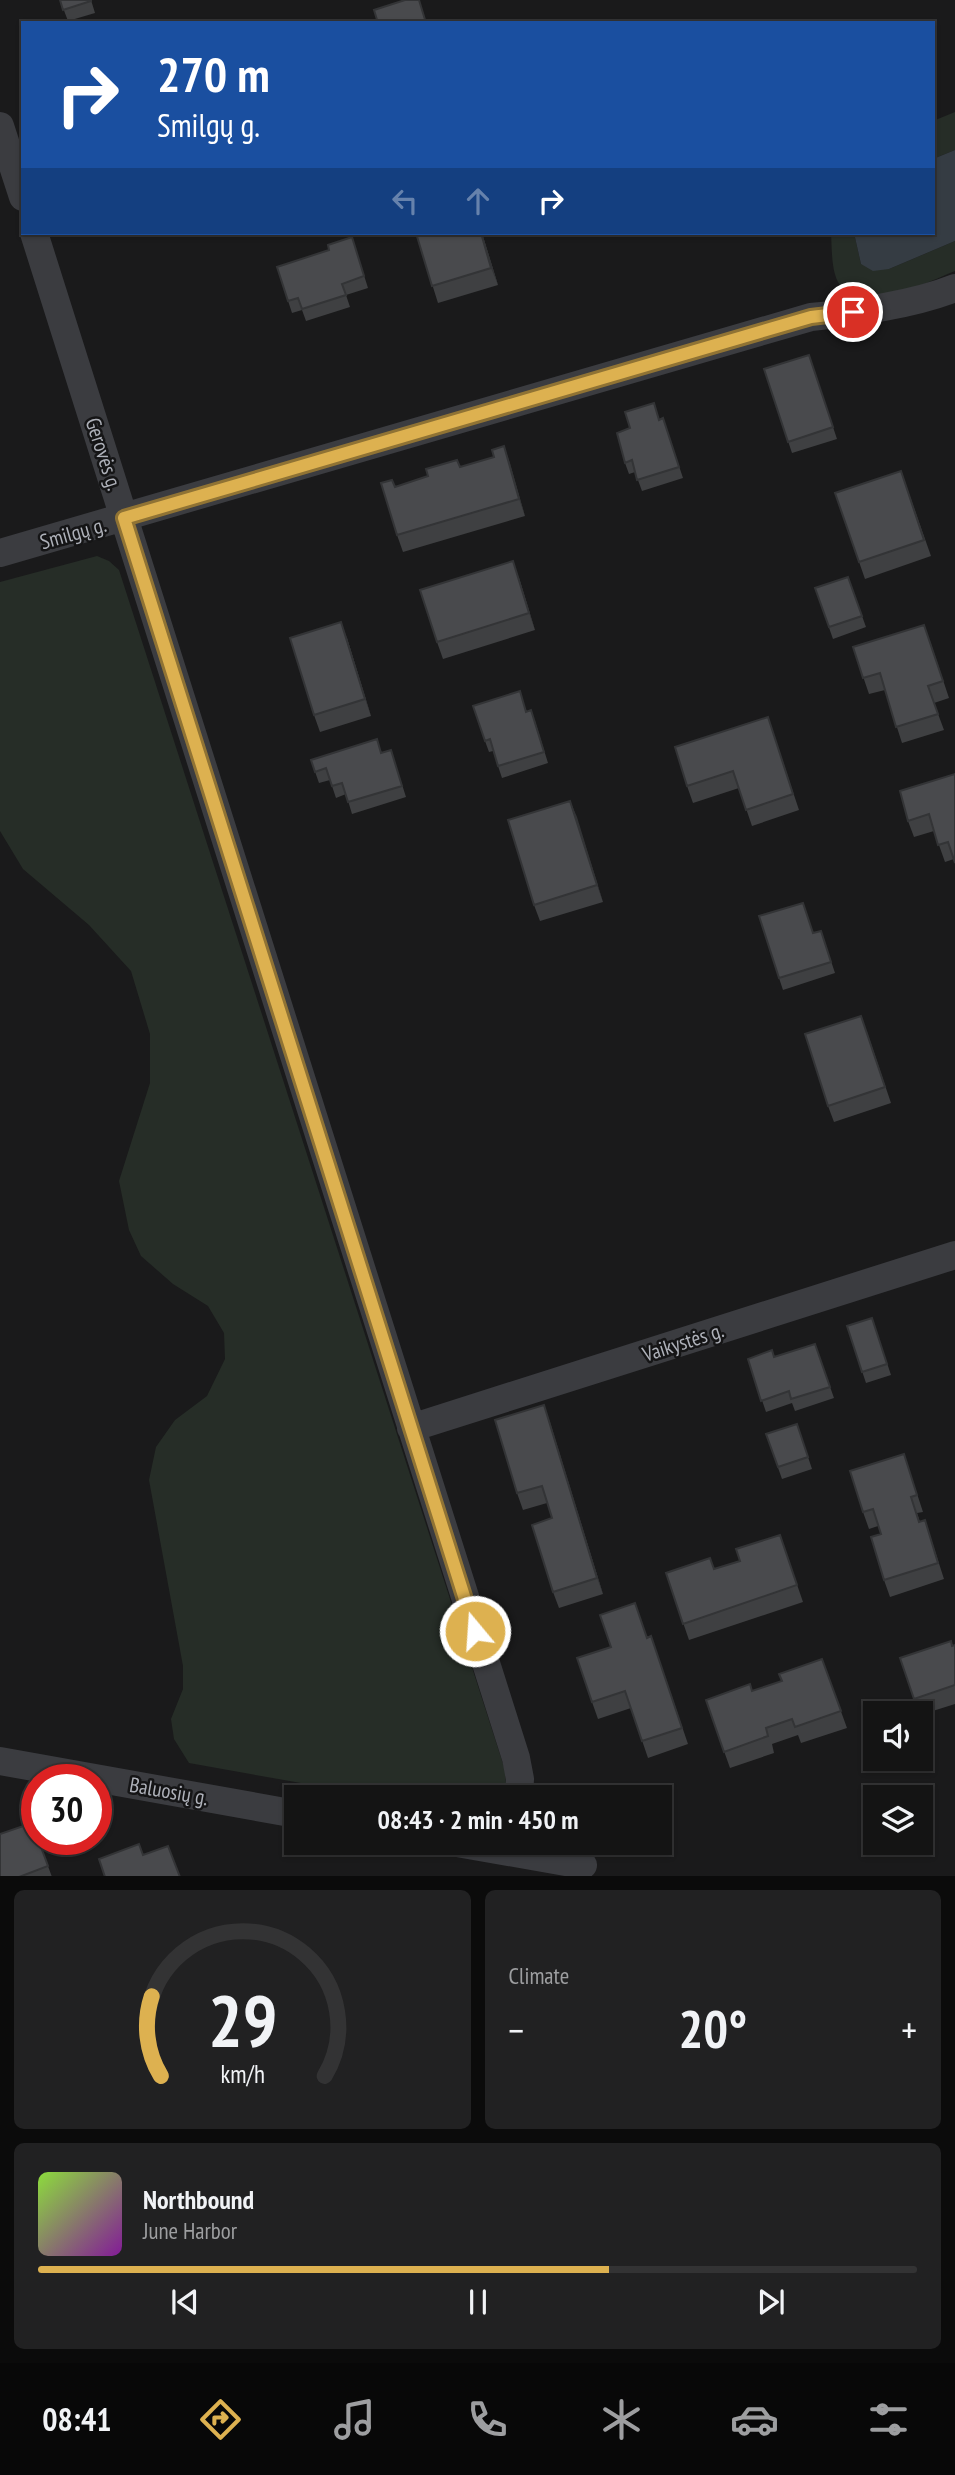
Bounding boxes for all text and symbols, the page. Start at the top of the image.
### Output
text: 270 m [157,42,270,106]
icon: right [42,49,133,140]
text: Smilgų g. [157,104,260,146]
icon: left [386,182,424,220]
icon: ahead [459,182,497,220]
icon: right [532,182,570,220]
pin [823,282,883,342]
icon: arrive [834,293,872,331]
street label: Gerovės g. [80,414,128,494]
street label: Smilgų g. [37,511,109,555]
street label: Vaikystės g. [638,1316,727,1368]
position arrow [438,1594,512,1668]
map controls [863,1701,933,1855]
button: sound [863,1701,933,1771]
speed limit sign: 30 [21,1764,112,1855]
street label: Baluosių g. [128,1771,210,1811]
button: layers [863,1785,933,1855]
text: 08:43 · 2 min · 450 m [378,1803,578,1836]
text: Climate [509,1961,569,1990]
text: 29 [207,1972,277,2066]
text: 20° [678,1995,747,2062]
text: − [509,2005,524,2054]
text: + [901,2005,917,2054]
text: km/h [220,2057,264,2089]
text: Northbound [143,2183,254,2216]
text: June Harbor [143,2216,237,2245]
icon: previous [166,2283,204,2321]
icon: pause [459,2283,497,2321]
icon: next [752,2283,790,2321]
icon: directions [196,2395,245,2444]
icon: music [330,2395,379,2444]
icon: phone [463,2395,512,2444]
icon: climate [597,2395,646,2444]
icon: car [730,2395,779,2444]
icon: filters [864,2395,913,2444]
text: 08:41 [42,2398,111,2440]

